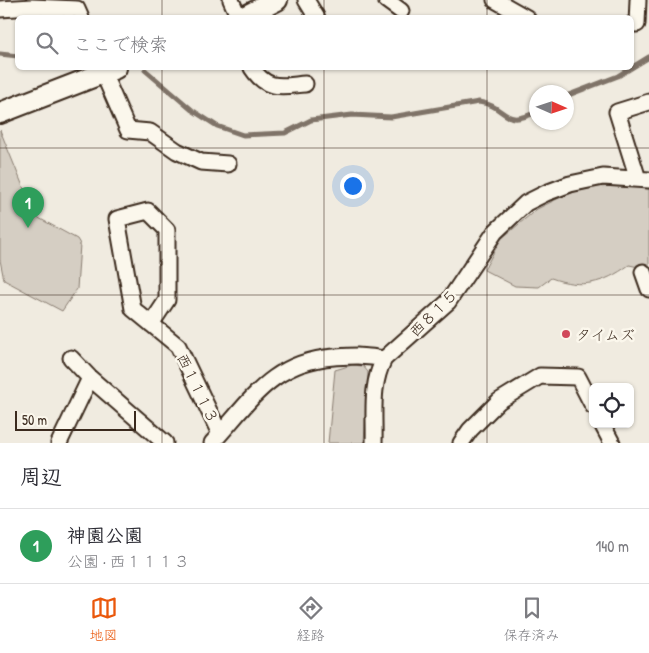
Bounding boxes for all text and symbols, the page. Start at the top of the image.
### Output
search box [15,15,634,70]
icon: search [33,29,61,57]
text: ここで検索 [73,31,168,57]
north arrow [529,85,574,130]
your location [340,173,366,199]
pin: 1 [12,187,44,228]
street label: 西８１５ [404,284,462,342]
place label: タイムズ [576,324,635,345]
marker: タイムズ [560,328,572,340]
street label: 西１１１３ [172,350,224,426]
map controls [589,383,634,428]
button: locate [589,383,634,428]
scale bar [15,408,136,431]
text: 50 m [22,410,47,429]
text: 周辺 [20,462,62,491]
text: 神園公園 [67,522,143,548]
text: 1 [33,535,39,557]
text: 140 m [595,535,629,557]
text: 公園 · 西１１１３ [67,550,190,572]
tab: 地図 [90,594,118,644]
tab: 経路 [297,594,325,644]
tab: 保存済み [504,594,560,644]

